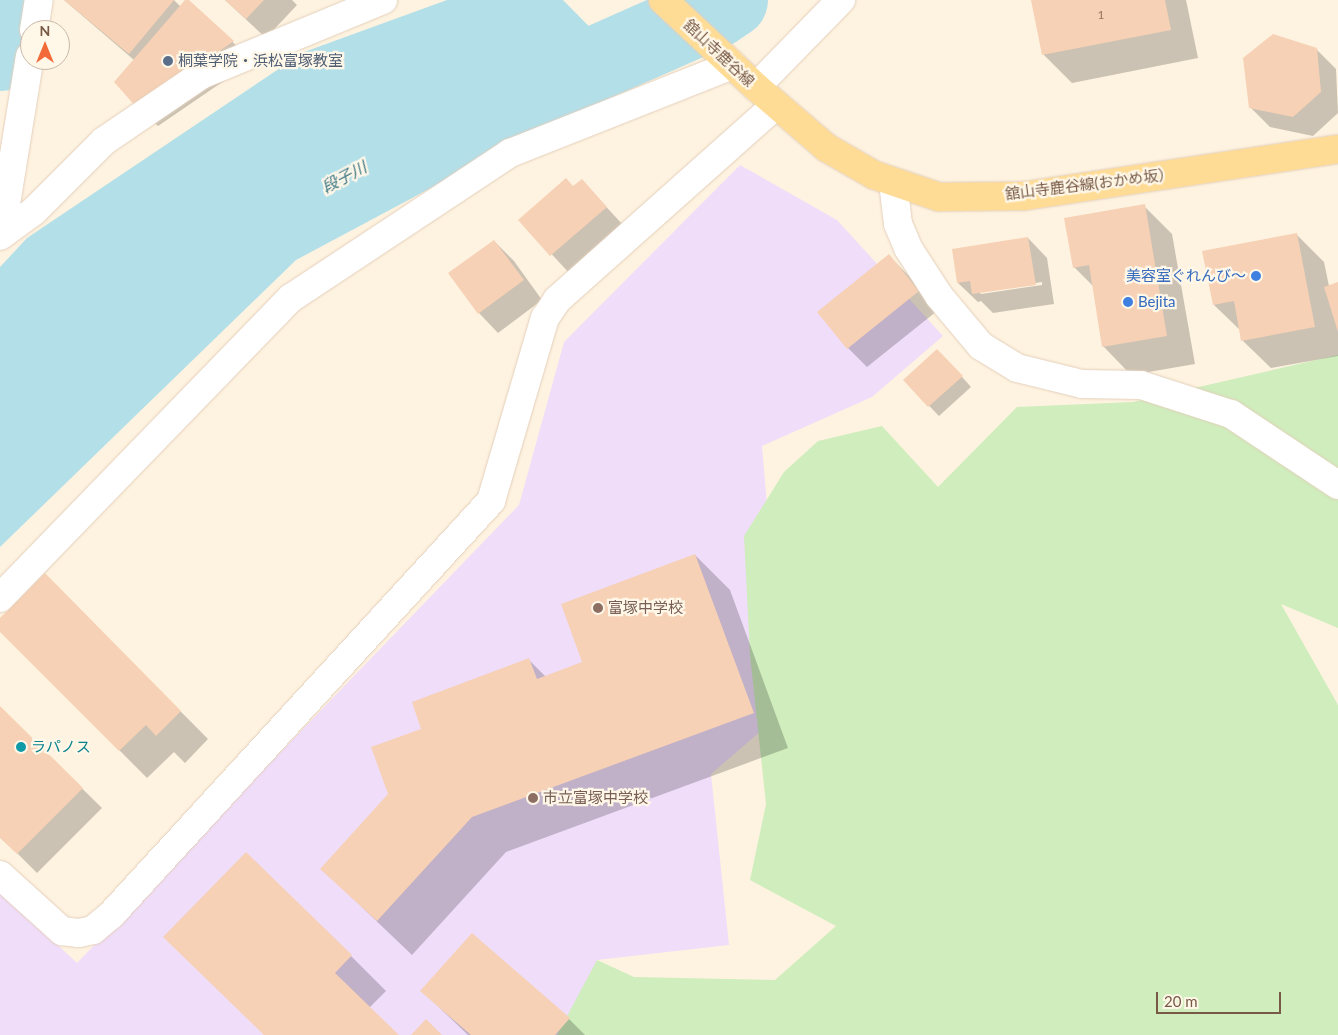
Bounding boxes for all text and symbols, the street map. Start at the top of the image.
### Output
house number: 1 [1098,8,1104,22]
street label: 舘山寺鹿谷線 [680,16,758,90]
north arrow [20,20,70,70]
text: N [40,22,50,39]
place label: 桐葉学院・浜松富塚教室 [178,52,343,70]
marker: 桐葉学院・浜松富塚教室 [162,55,174,67]
water label: 段子川 [318,157,370,197]
street label: 舘山寺鹿谷線(おかめ坂） [1004,165,1174,203]
place label: 美容室ぐれんび～ [1126,267,1246,285]
marker: 美容室ぐれんび～ [1250,270,1262,282]
place label: Bejita [1138,293,1176,311]
marker: Bejita [1122,296,1134,308]
place label: 富塚中学校 [608,599,683,617]
marker: 富塚中学校 [592,602,604,614]
place label: ラパノス [31,738,91,756]
marker: ラパノス [15,741,27,753]
place label: 市立富塚中学校 [543,789,648,807]
marker: 市立富塚中学校 [527,792,539,804]
scale bar [1158,982,1283,1014]
text: 20 m [1164,992,1198,1010]

